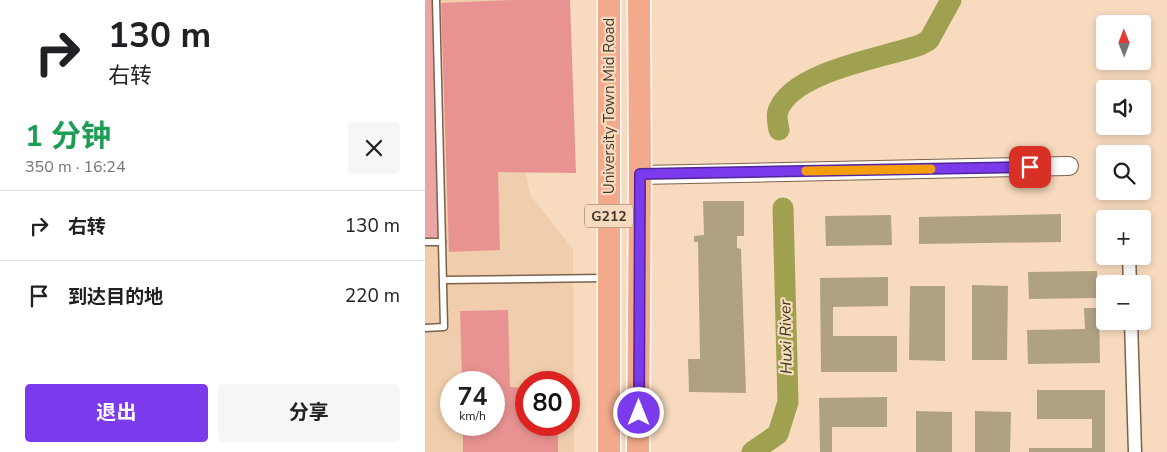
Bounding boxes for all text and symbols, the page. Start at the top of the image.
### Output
text: 130 m [108,12,211,59]
north arrow [1096,15,1151,70]
map controls [1096,15,1151,330]
street label: University Town Mid Road [599,18,619,194]
icon: right [25,20,90,85]
text: 右转 [108,61,152,91]
button: sound [1096,80,1151,135]
text: 1 分钟 [25,116,111,157]
button: close [348,122,400,174]
button: search [1096,145,1151,200]
pin [1009,146,1051,188]
icon: arrive [1016,153,1044,181]
text: 350 m · 16:24 [25,156,126,178]
road number: G212 [585,205,633,228]
button: + [1096,210,1151,265]
icon: right [25,212,53,240]
text: 130 m [345,213,400,239]
text: 右转 [68,214,106,240]
button: − [1096,275,1151,330]
icon: arrive [25,282,53,310]
text: 220 m [345,283,400,309]
text: 到达目的地 [68,284,163,310]
water label: Huxi River [774,298,798,374]
speed limit sign: 80 [515,371,580,436]
text: 74 [457,380,488,414]
button: 退出 [25,384,208,442]
button: 分享 [218,384,400,442]
position arrow [612,386,664,438]
text: km/h [459,408,486,424]

